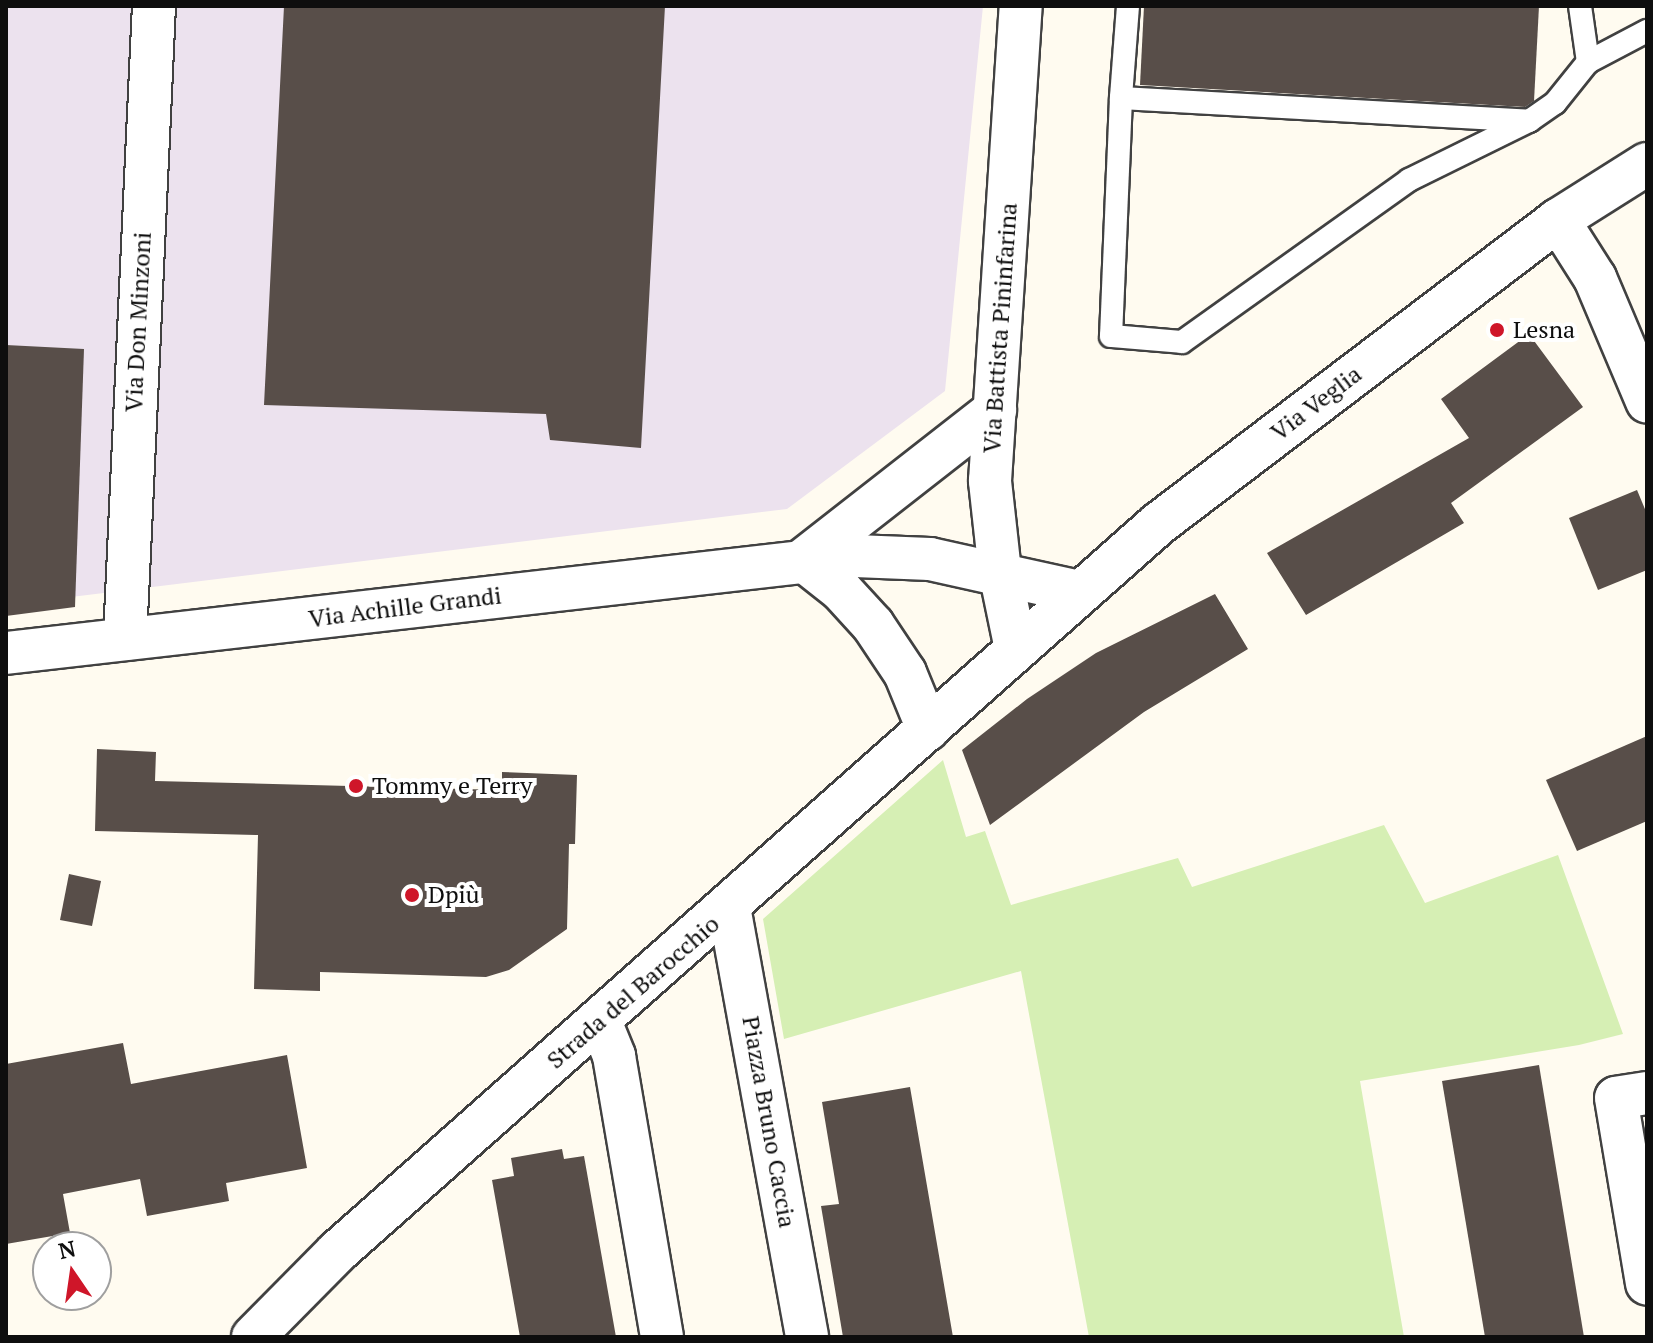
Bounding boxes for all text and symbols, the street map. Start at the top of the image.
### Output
street label: Via Battista Pininfarina [977,202,1023,454]
street label: Via Don Minzoni [119,231,157,413]
place label: Lesna [1513,316,1575,344]
marker: Lesna [1488,321,1506,339]
street label: Via Veglia [1265,359,1367,447]
street label: Via Achille Grandi [307,581,503,633]
place label: Tommy e Terry [372,772,532,800]
marker: Tommy e Terry [347,777,365,795]
place label: Dpiù [428,881,480,909]
marker: Dpiù [403,886,421,904]
street label: Strada del Barocchio [541,909,725,1075]
street label: Piazza Bruno Caccia [736,1014,802,1230]
north arrow [32,1231,112,1311]
text: N [56,1233,78,1265]

